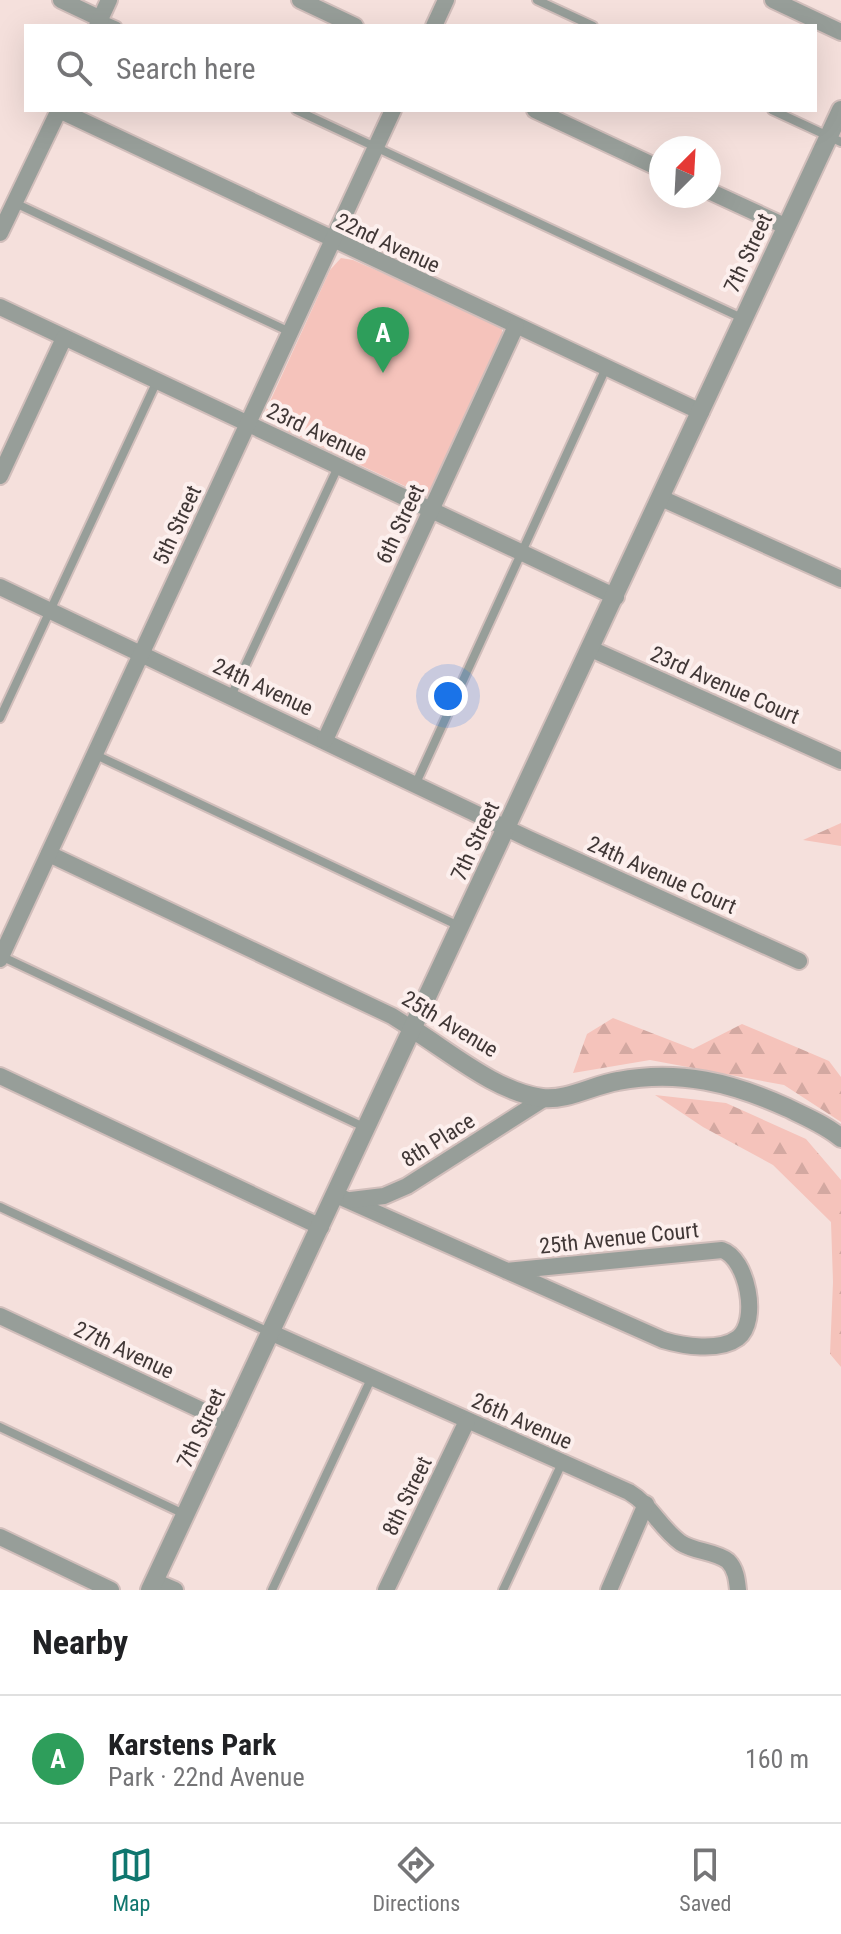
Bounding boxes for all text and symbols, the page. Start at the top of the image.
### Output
search box [24,24,817,112]
icon: search [52,46,96,90]
text: Search here [116,51,256,86]
north arrow [649,136,721,208]
street label: 22nd Avenue [332,208,444,278]
street label: 7th Street [719,209,777,297]
pin: A [357,307,409,373]
street label: 23rd Avenue [263,398,371,466]
street label: 6th Street [371,480,429,568]
street label: 5th Street [148,481,206,569]
street label: 23rd Avenue Court [647,641,803,729]
street label: 24th Avenue [209,653,317,721]
your location [428,676,468,716]
street label: 7th Street [446,797,504,885]
street label: 24th Avenue Court [584,831,740,919]
street label: 25th Avenue [398,986,502,1062]
street label: 8th Place [397,1108,479,1172]
street label: 25th Avenue Court [538,1217,700,1259]
street label: 27th Avenue [70,1316,178,1384]
street label: 7th Street [172,1384,230,1472]
street label: 26th Avenue [468,1388,576,1454]
street label: 8th Street [377,1452,437,1540]
text: Nearby [32,1622,128,1662]
text: Karstens Park [108,1727,276,1762]
text: A [50,1744,66,1774]
text: 160 m [745,1744,809,1774]
text: Park · 22nd Avenue [108,1762,305,1792]
tab: Map [109,1843,153,1916]
tab: Directions [372,1843,460,1916]
tab: Saved [679,1843,732,1916]

